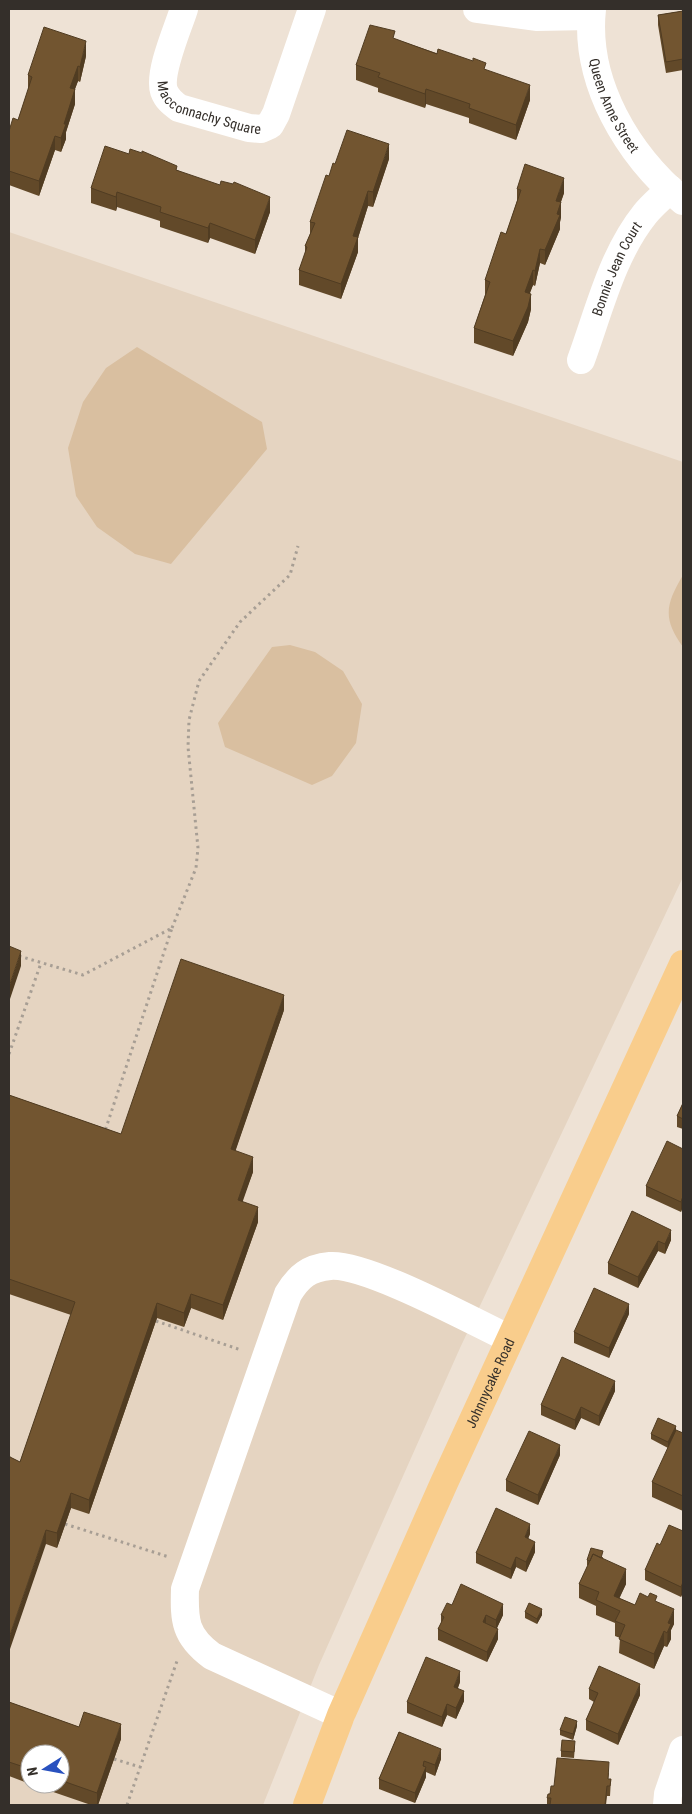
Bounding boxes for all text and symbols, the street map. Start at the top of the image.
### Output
street label: Queen Anne Street [586,57,643,156]
street label: Macconnachy Square [155,80,262,137]
street label: Bonnie Jean Court [589,219,645,318]
street label: Johnnycake Road [462,1336,518,1431]
north arrow [20,1744,70,1794]
text: N [24,1766,41,1777]

